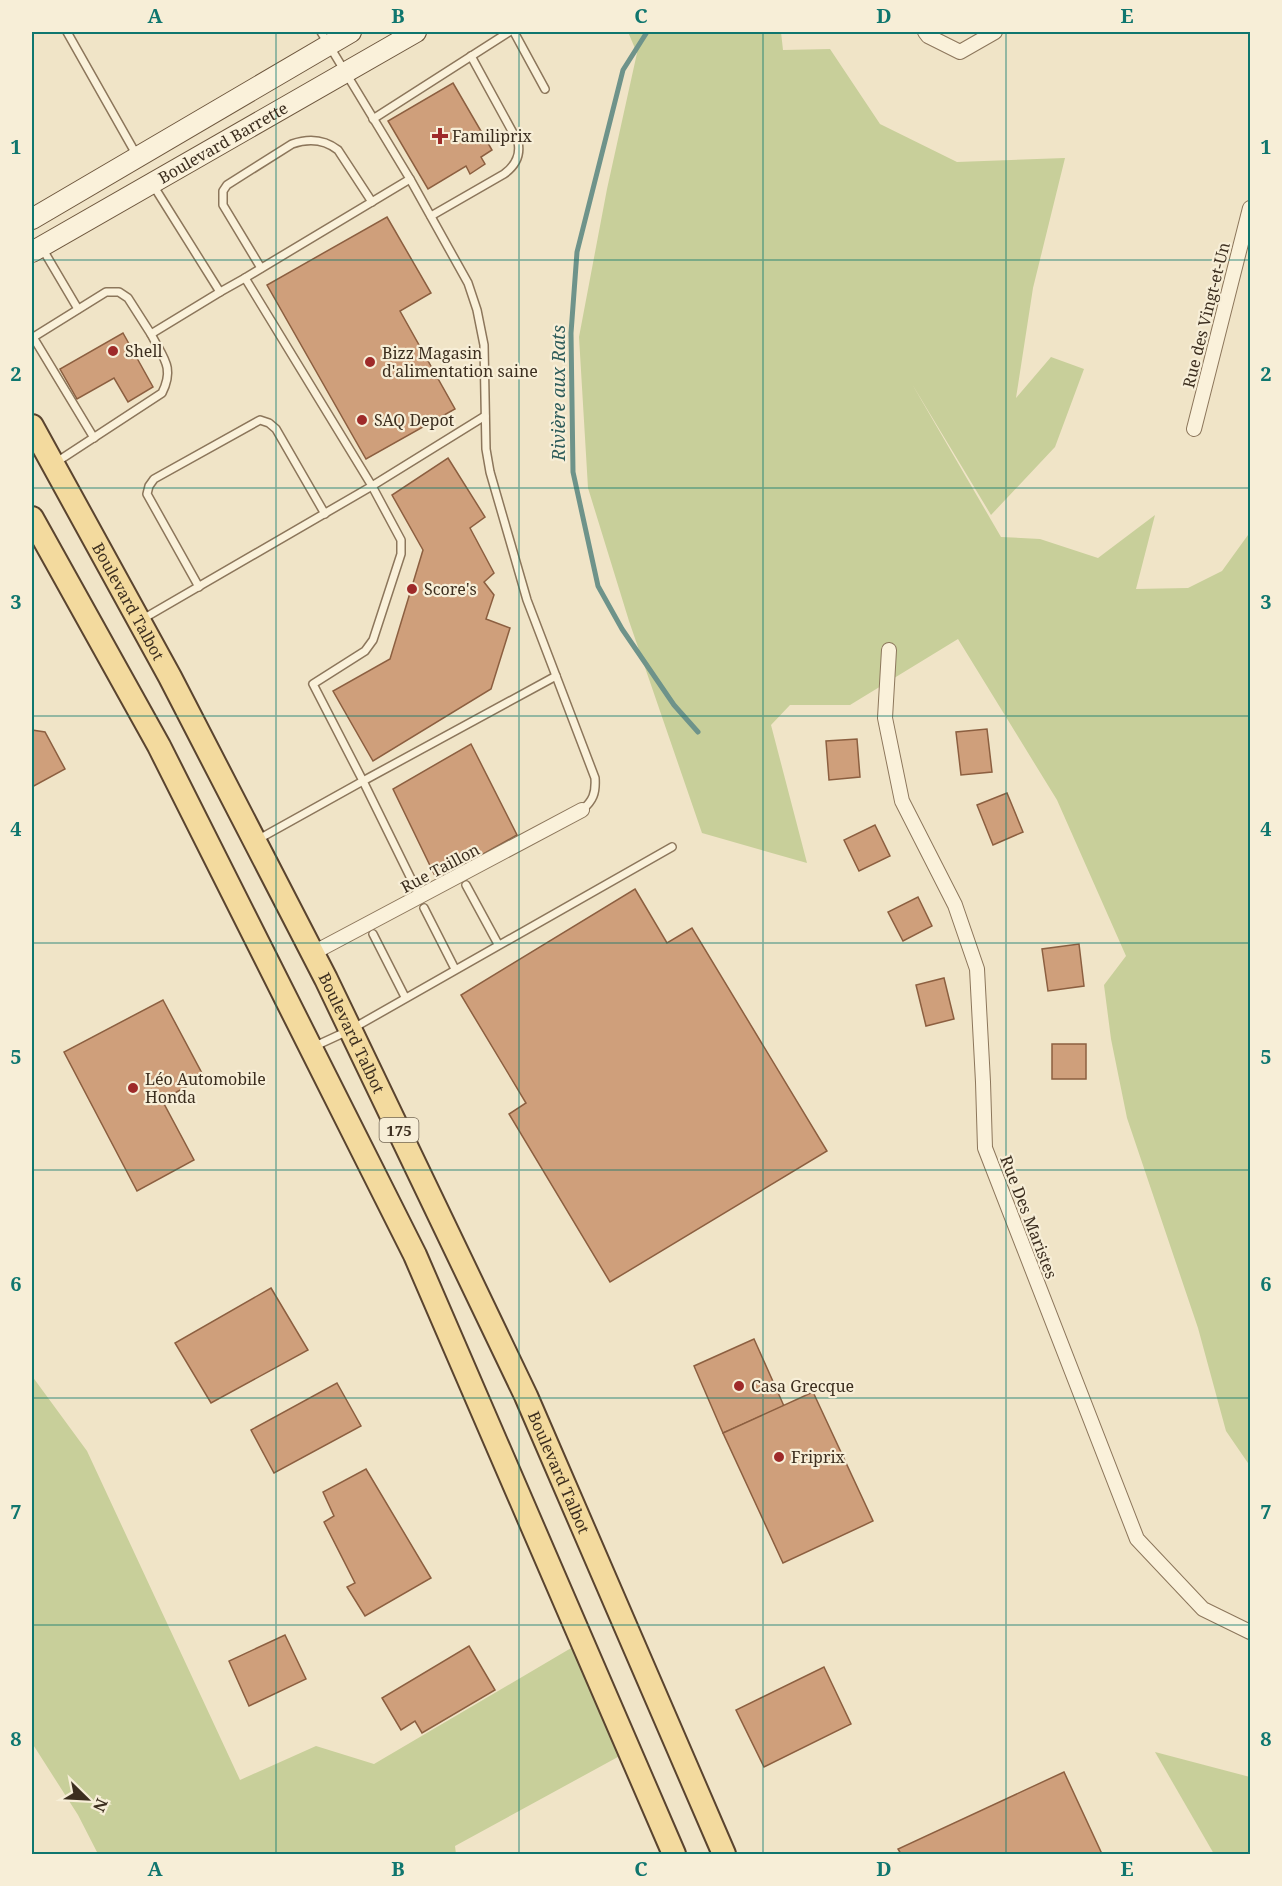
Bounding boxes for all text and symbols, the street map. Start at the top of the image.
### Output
text: A [147,2,163,29]
text: B [391,2,405,29]
text: C [634,2,648,29]
text: D [876,2,892,29]
text: E [1120,2,1134,29]
street label: Boulevard Barrette [154,97,292,189]
place label: Familiprix [452,125,533,147]
marker: Familiprix [433,129,447,143]
text: 1 [10,133,22,160]
text: 1 [1260,133,1272,160]
street label: Rue des Vingt-et-Un [1177,240,1235,390]
water label: Rivière aux Rats [546,325,570,462]
place label: Shell [125,340,162,362]
place label: Bizz Magasin d'alimentation saine [382,342,538,382]
marker: Shell [106,344,120,358]
marker: Bizz Magasin d'alimentation saine [363,355,377,369]
text: 2 [10,360,22,387]
text: 2 [1260,360,1272,387]
place label: SAQ Depot [374,409,455,431]
marker: SAQ Depot [355,413,369,427]
street label: Boulevard Talbot [87,538,170,664]
place label: Score's [424,578,477,600]
marker: Score's [405,582,419,596]
text: 3 [10,588,22,615]
text: 3 [1260,588,1272,615]
text: 4 [10,815,22,842]
text: 4 [1260,815,1272,842]
street label: Rue Taillon [397,838,483,898]
street label: Boulevard Talbot [313,969,390,1097]
text: 5 [10,1043,22,1070]
text: 5 [1260,1043,1272,1070]
place label: Léo Automobile Honda [145,1068,266,1108]
marker: Léo Automobile Honda [126,1081,140,1095]
road number: 175 [380,1118,418,1142]
street label: Rue Des Maristes [995,1152,1063,1282]
text: 6 [10,1270,22,1297]
text: 6 [1260,1270,1272,1297]
place label: Casa Grecque [751,1375,854,1397]
marker: Casa Grecque [732,1379,746,1393]
street label: Boulevard Talbot [523,1408,595,1537]
place label: Friprix [791,1446,846,1468]
marker: Friprix [772,1450,786,1464]
text: 7 [10,1498,22,1525]
text: 7 [1260,1498,1272,1525]
text: 8 [10,1725,22,1752]
text: 8 [1260,1725,1272,1752]
north arrow [57,1769,117,1829]
text: N [88,1795,113,1816]
text: A [147,1855,163,1882]
text: B [391,1855,405,1882]
text: C [634,1855,648,1882]
text: D [876,1855,892,1882]
text: E [1120,1855,1134,1882]

